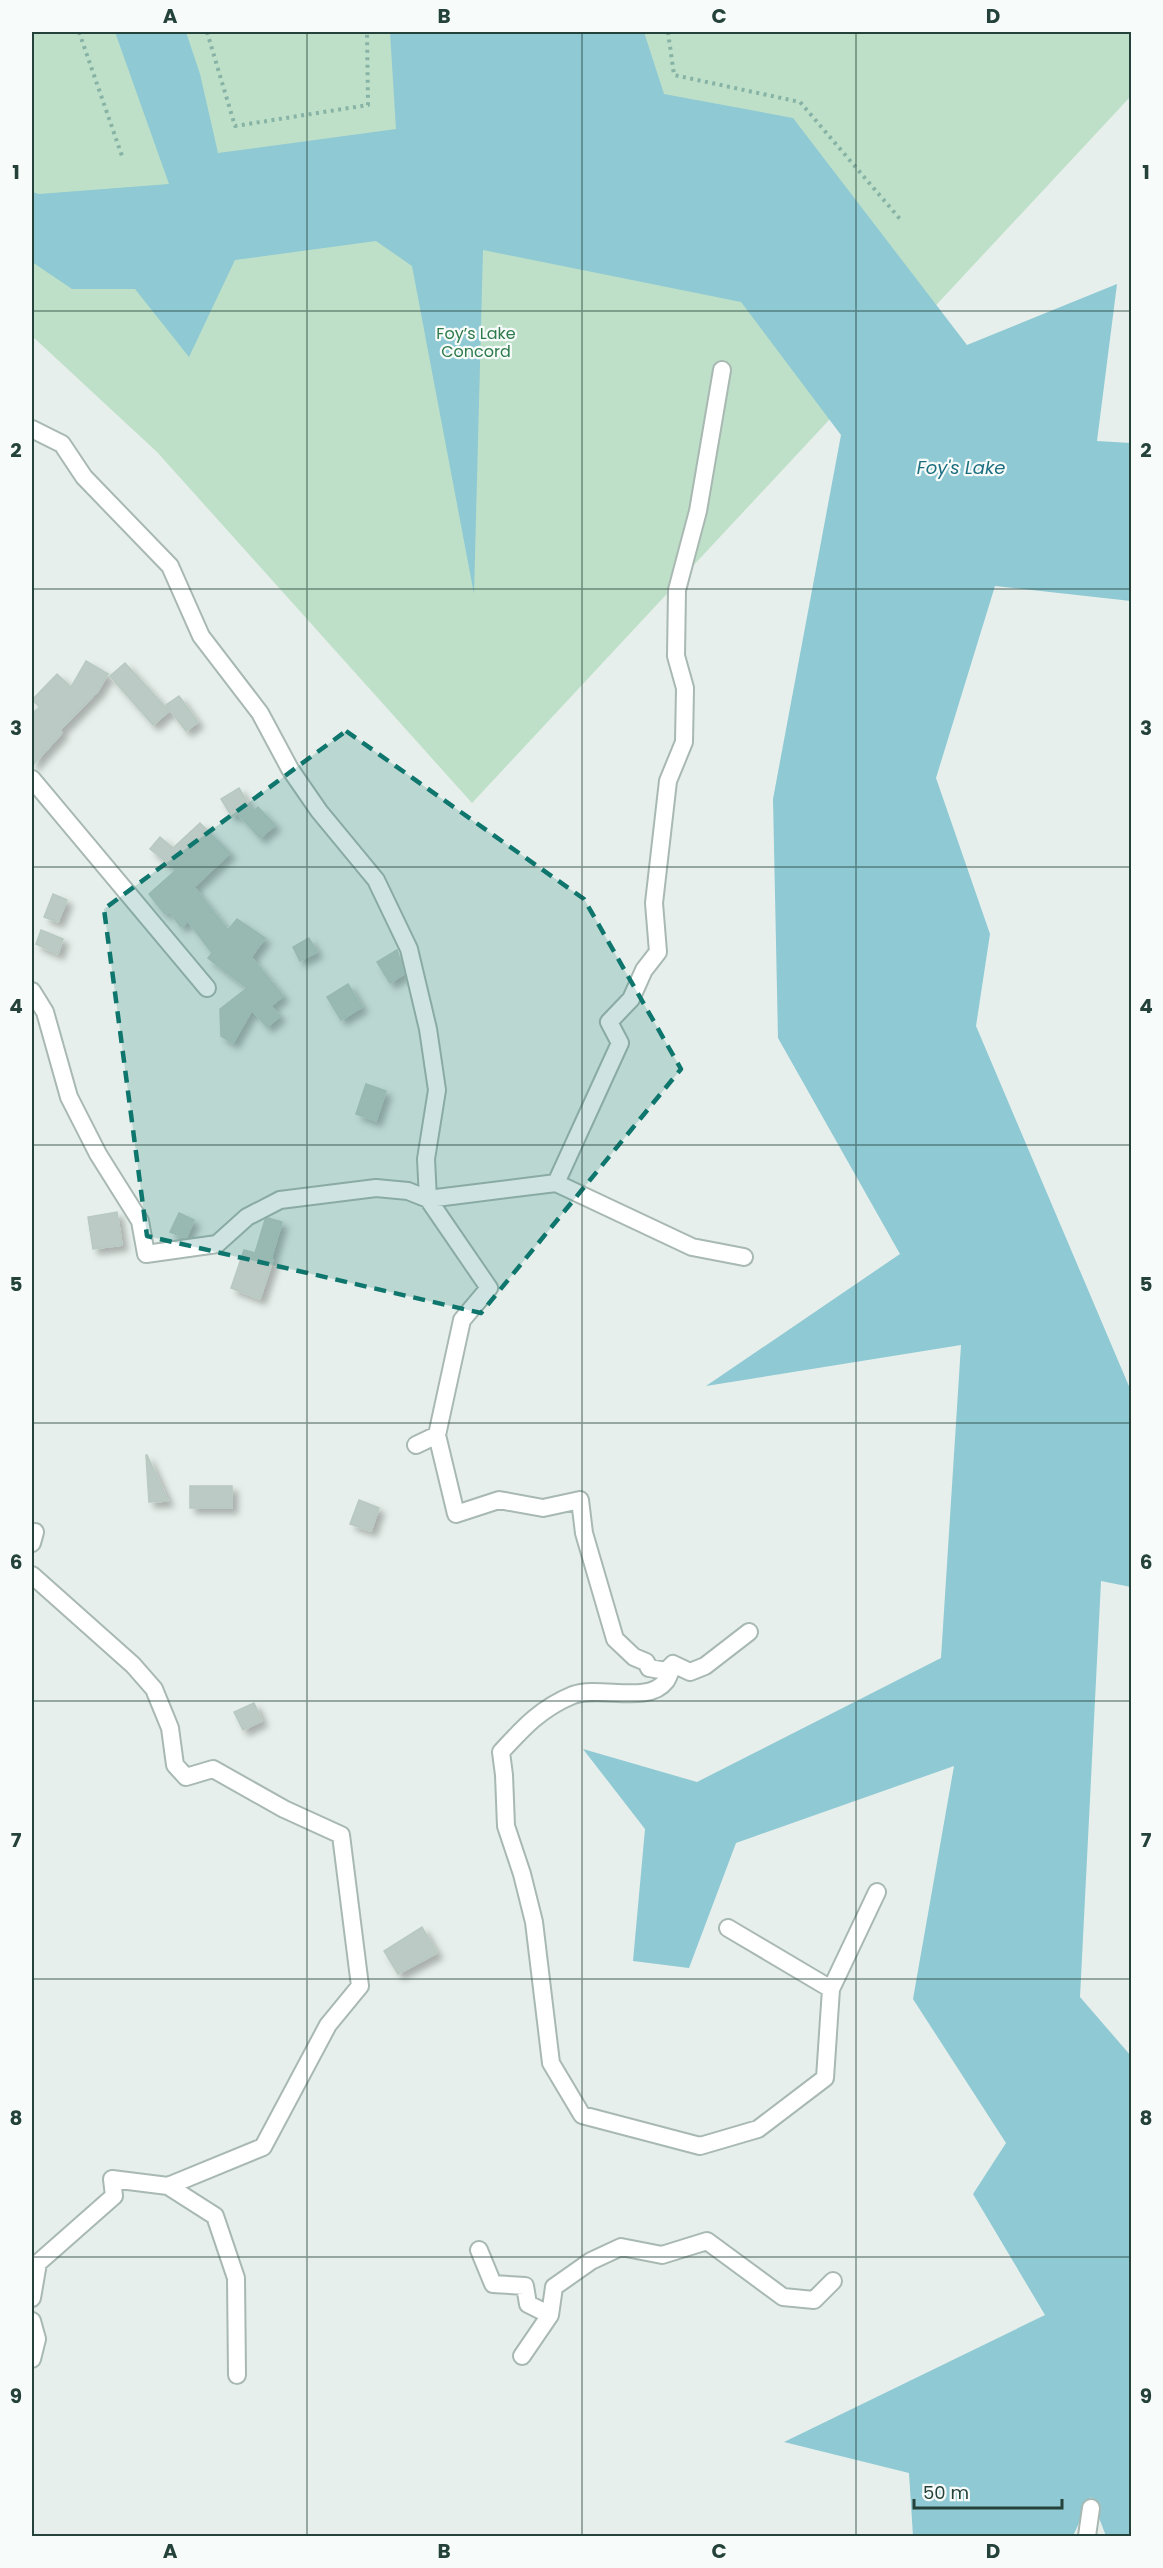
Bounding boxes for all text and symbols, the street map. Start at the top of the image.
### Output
text: A [163,2,178,30]
text: B [437,2,451,30]
text: C [711,2,727,30]
text: D [986,2,1000,30]
text: 1 [12,158,20,186]
text: 1 [1142,158,1150,186]
park label: Foy’s Lake Concord [436,322,516,363]
text: 2 [10,436,22,464]
text: 2 [1140,436,1152,464]
water label: Foy's Lake [917,455,1005,480]
text: 3 [10,714,22,742]
text: 3 [1140,714,1152,742]
text: 4 [9,992,23,1020]
text: 4 [1139,992,1153,1020]
text: 5 [10,1270,23,1298]
text: 5 [1140,1270,1153,1298]
text: 6 [10,1548,22,1576]
text: 6 [1140,1548,1152,1576]
text: 7 [11,1826,22,1854]
text: 7 [1141,1826,1152,1854]
text: 8 [10,2104,22,2132]
text: 8 [1140,2104,1152,2132]
text: 9 [10,2382,22,2410]
text: 9 [1140,2382,1152,2410]
scale bar [914,2472,1062,2510]
text: 50 m [923,2480,969,2505]
text: A [163,2537,178,2565]
text: B [437,2537,451,2565]
text: C [711,2537,727,2565]
text: D [986,2537,1000,2565]

